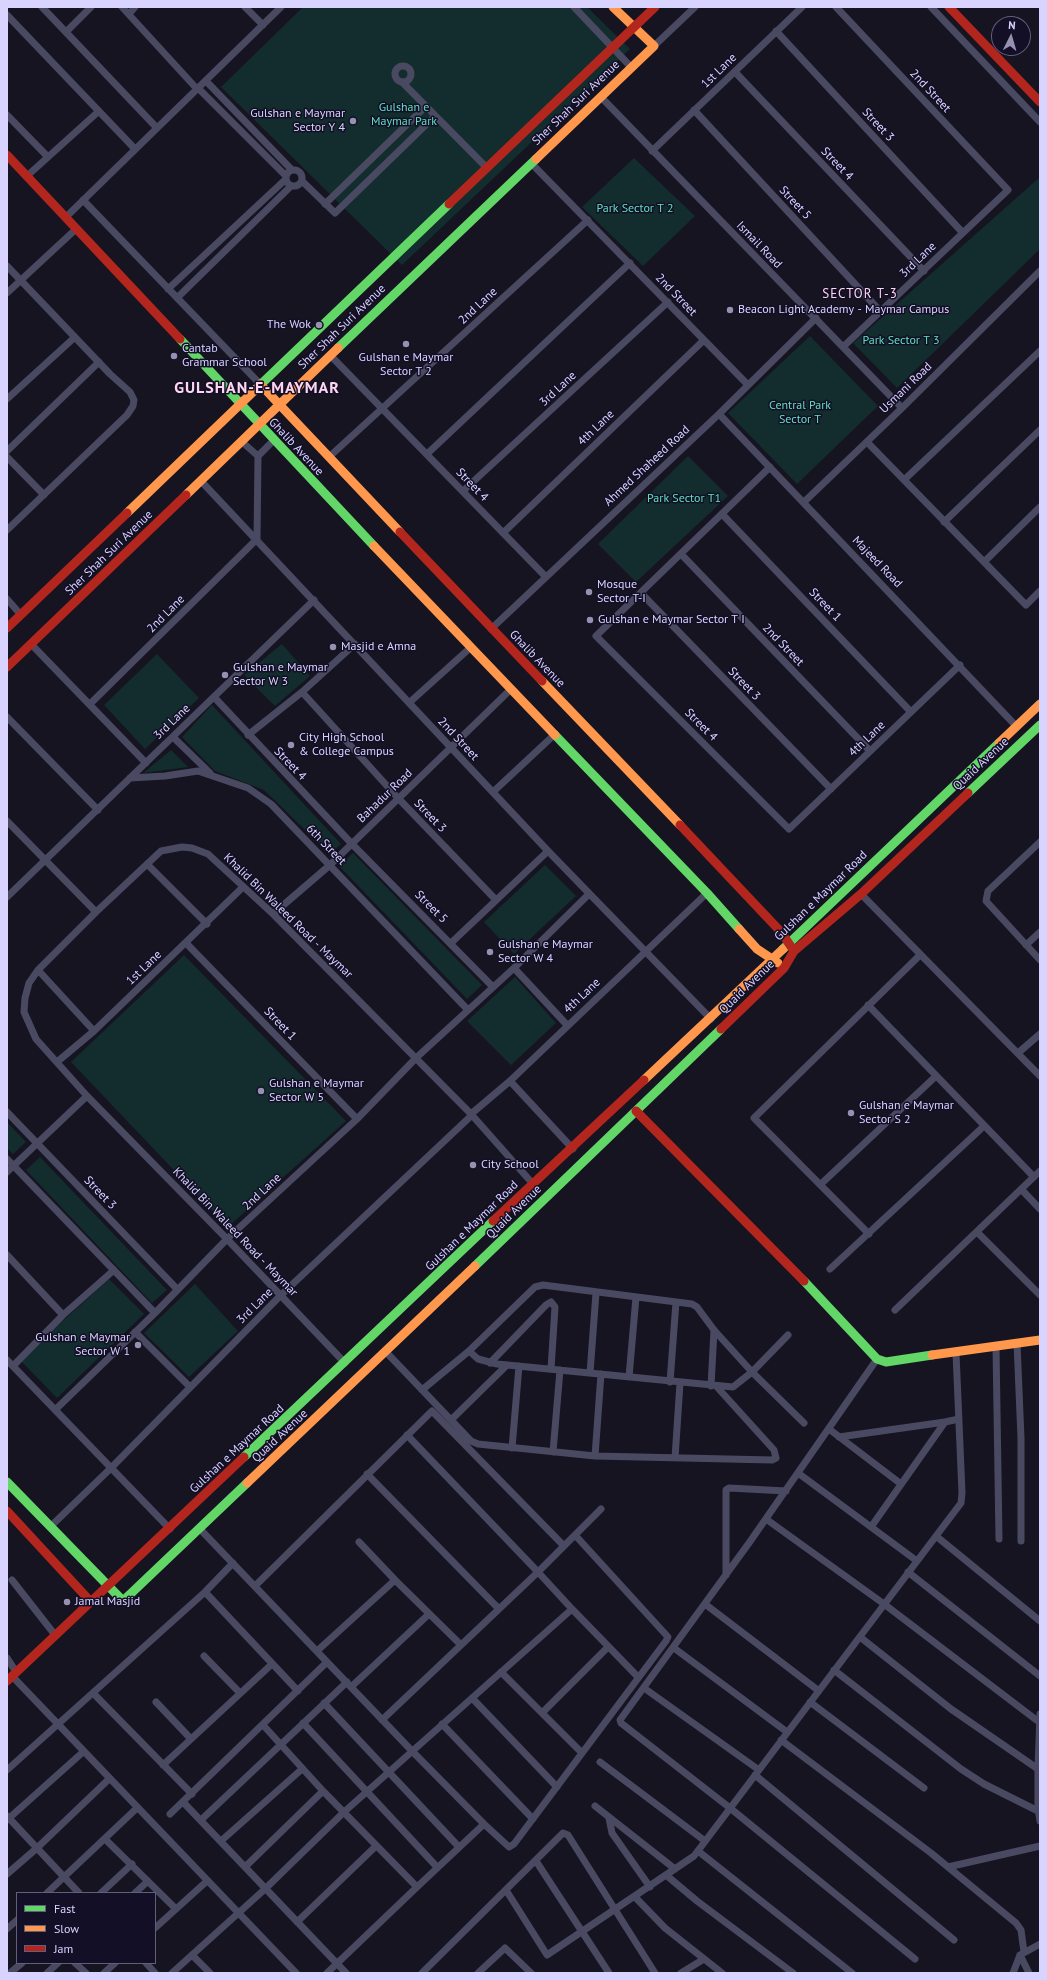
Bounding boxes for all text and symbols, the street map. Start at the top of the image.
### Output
north arrow [991,16,1031,56]
text: N [1008,18,1016,32]
street label: 1st Lane [698,51,740,91]
street label: Sher Shah Suri Avenue [529,58,623,148]
street label: 2nd Street [907,67,953,115]
park label: Gulshan e Maymar Park [371,101,437,129]
street label: Street 3 [859,105,897,145]
place label: Gulshan e Maymar Sector Y 4 [250,107,345,135]
marker: Gulshan e Maymar Sector Y 4 [348,116,358,126]
street label: Street 4 [818,144,856,184]
street label: Street 5 [776,183,814,223]
park label: Park Sector T 2 [596,202,674,216]
street label: Ismail Road [733,219,785,271]
street label: 3rd Lane [897,239,939,281]
street label: 2nd Street [652,271,700,319]
street label: Sher Shah Suri Avenue [295,282,389,372]
street label: 2nd Lane [456,285,500,327]
district label: SECTOR T-3 [822,286,898,302]
place label: Beacon Light Academy - Maymar Campus [738,303,949,317]
marker: Beacon Light Academy - Maymar Campus [725,305,735,315]
place label: The Wok [267,318,311,332]
marker: The Wok [314,320,324,330]
park label: Park Sector T 3 [862,334,940,348]
marker: Gulshan e Maymar Sector T 2 [401,339,411,349]
place label: Cantab Grammar School [182,342,267,370]
marker: Cantab Grammar School [169,351,179,361]
place label: Gulshan e Maymar Sector T 2 [359,351,453,379]
street label: Usmani Road [877,360,935,416]
street label: 3rd Lane [537,368,579,410]
district label: GULSHAN-E-MAYMAR [174,378,340,398]
park label: Central Park Sector T [769,399,831,427]
street label: 4th Lane [575,407,617,449]
street label: Ghalib Avenue [266,415,326,479]
street label: Ahmed Shaheed Road [601,423,693,509]
street label: Street 4 [453,465,491,505]
park label: Park Sector T1 [647,492,721,506]
street label: Sher Shah Suri Avenue [62,508,156,598]
street label: Majeed Road [849,533,905,591]
place label: Mosque Sector T-I [597,578,646,606]
street label: Street 1 [806,585,844,625]
marker: Mosque Sector T-I [584,587,594,597]
street label: 2nd Lane [144,592,188,636]
place label: Gulshan e Maymar Sector T I [598,613,745,627]
marker: Gulshan e Maymar Sector T I [585,615,595,625]
street label: 2nd Street [759,621,807,669]
street label: Ghalib Avenue [506,627,568,691]
place label: Masjid e Amna [341,640,416,654]
marker: Masjid e Amna [328,642,338,652]
place label: Gulshan e Maymar Sector W 3 [233,661,328,689]
street label: Street 3 [725,664,763,704]
marker: Gulshan e Maymar Sector W 3 [220,670,230,680]
street label: 3rd Lane [151,701,193,743]
street label: Street 4 [682,706,720,744]
street label: 2nd Street [435,715,481,763]
street label: 4th Lane [846,718,888,760]
place label: City High School & College Campus [299,731,394,759]
street label: Quaid Avenue [950,735,1012,793]
marker: City High School & College Campus [286,740,296,750]
street label: Street 4 [271,744,309,784]
street label: Bahadur Road [354,766,416,826]
street label: Street 3 [411,796,449,836]
street label: 6th Street [303,822,349,868]
street label: Gulshan e Maymar Road [772,848,870,944]
street label: Khalid Bin Waleed Road - Maymar [220,850,356,982]
street label: Street 5 [412,888,450,926]
place label: Gulshan e Maymar Sector W 4 [498,938,593,966]
marker: Gulshan e Maymar Sector W 4 [485,947,495,957]
street label: 1st Lane [123,948,165,988]
street label: Quaid Avenue [716,957,778,1017]
street label: 4th Lane [561,975,603,1017]
street label: Street 1 [261,1004,299,1044]
place label: Gulshan e Maymar Sector W 5 [269,1077,364,1105]
marker: Gulshan e Maymar Sector W 5 [256,1086,266,1096]
place label: Gulshan e Maymar Sector S 2 [859,1099,954,1127]
marker: Gulshan e Maymar Sector S 2 [846,1108,856,1118]
place label: City School [481,1158,539,1172]
marker: City School [468,1160,478,1170]
street label: Khalid Bin Waleed Road - Maymar [169,1164,301,1300]
street label: 2nd Lane [240,1171,284,1213]
street label: Street 3 [81,1173,119,1213]
street label: Gulshan e Maymar Road [423,1178,521,1274]
street label: Quaid Avenue [483,1182,545,1242]
street label: 3rd Lane [234,1285,276,1327]
place label: Gulshan e Maymar Sector W 1 [35,1331,130,1359]
marker: Gulshan e Maymar Sector W 1 [133,1340,143,1350]
street label: Gulshan e Maymar Road [187,1402,287,1496]
street label: Quaid Avenue [249,1407,311,1465]
place label: Jamal Masjid [75,1595,140,1609]
marker: Jamal Masjid [62,1597,72,1607]
legend [16,1892,156,1964]
text: Fast [54,1901,75,1916]
text: Slow [54,1921,79,1936]
text: Jam [54,1941,73,1956]

